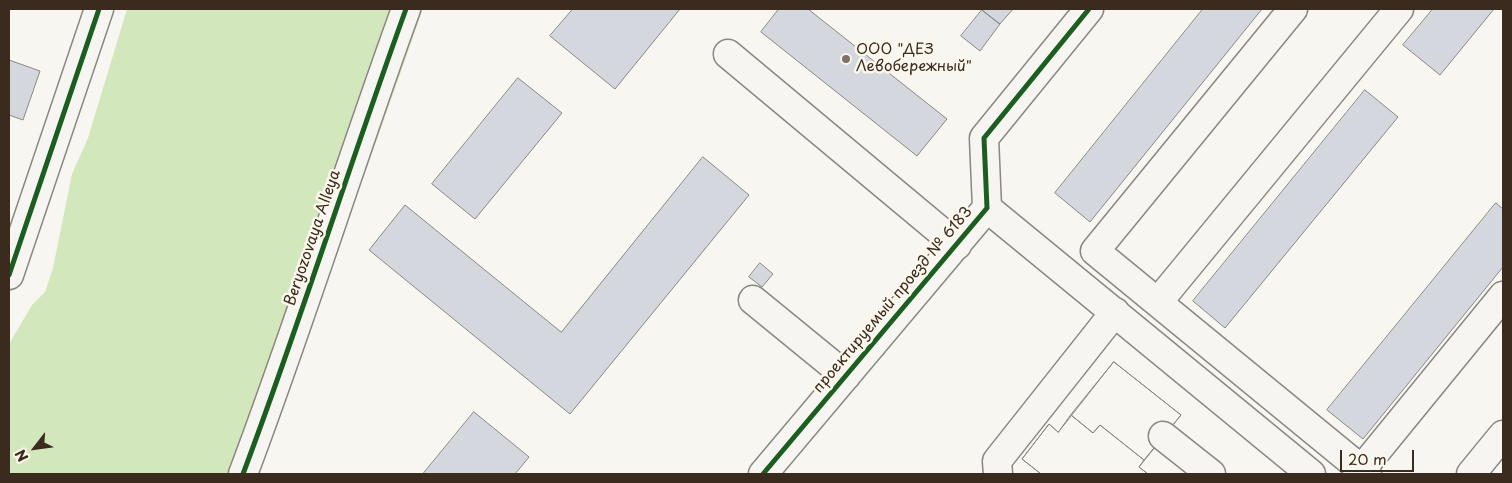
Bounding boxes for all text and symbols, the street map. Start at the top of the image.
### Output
place label: ООО "ДЕЗ Левобережный" [856,41,972,76]
marker: ООО "ДЕЗ Левобережный" [840,53,852,65]
street label: Beryozovaya Alleya [281,168,345,308]
street label: проектируемый проезд № 6183 [810,203,976,397]
north arrow [10,423,60,473]
scale bar [1342,440,1416,472]
text: N [10,446,33,466]
text: 20 m [1348,447,1387,470]

